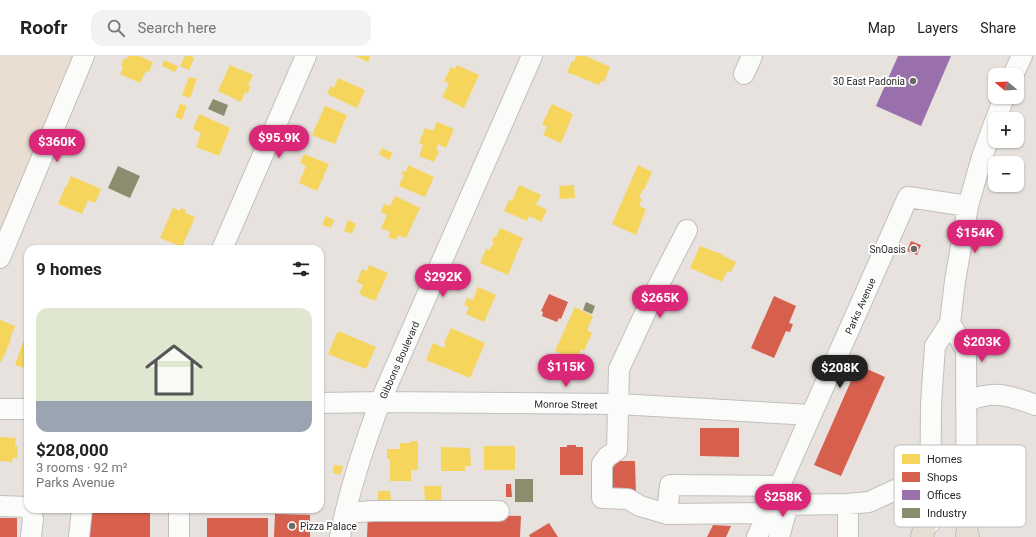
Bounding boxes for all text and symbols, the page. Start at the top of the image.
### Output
search box [91,10,371,46]
text: Roofr [20,16,67,39]
icon: search [105,17,127,39]
text: Search here [137,19,216,37]
text: Map [868,20,895,36]
text: Layers [917,20,958,36]
text: Share [980,20,1016,36]
north arrow [988,68,1024,104]
map controls [988,68,1024,192]
place label: 30 East Padonia [833,76,905,87]
marker: 30 East Padonia [908,76,918,86]
button: + [988,112,1024,148]
pin: $95.9K [246,125,312,159]
pin: $360K [29,129,85,163]
text: $95.9K [258,130,300,145]
text: $360K [38,134,76,149]
button: − [988,156,1024,192]
pin: $154K [947,220,1003,254]
text: $154K [956,225,994,240]
place label: SnOasis [869,244,906,255]
marker: SnOasis [909,244,919,254]
icon: filters [290,258,312,280]
text: 9 homes [36,259,102,279]
pin: $292K [415,264,471,298]
text: $292K [424,269,462,284]
street label: Parks Avenue [843,276,878,336]
pin: $265K [632,285,688,319]
text: $265K [641,290,679,305]
street label: Gibbons Boulevard [377,320,421,401]
pin: $203K [954,329,1010,363]
icon: home [138,334,210,406]
text: $203K [963,334,1001,349]
pin: $115K [538,354,594,388]
pin: $208K [812,355,868,389]
text: $115K [547,359,585,374]
text: $208K [821,360,859,375]
street label: Monroe Street [534,398,598,411]
text: $208,000 [36,440,108,460]
legend [894,445,1026,527]
text: Homes [927,453,963,466]
text: 3 rooms · 92 m² [36,460,128,475]
text: Shops [927,471,958,484]
text: Parks Avenue [36,475,115,490]
pin: $258K [755,484,811,518]
text: $258K [764,489,802,504]
text: Offices [927,489,962,502]
text: Industry [927,507,967,520]
marker: Pizza Palace [287,521,297,531]
place label: Pizza Palace [300,521,357,532]

